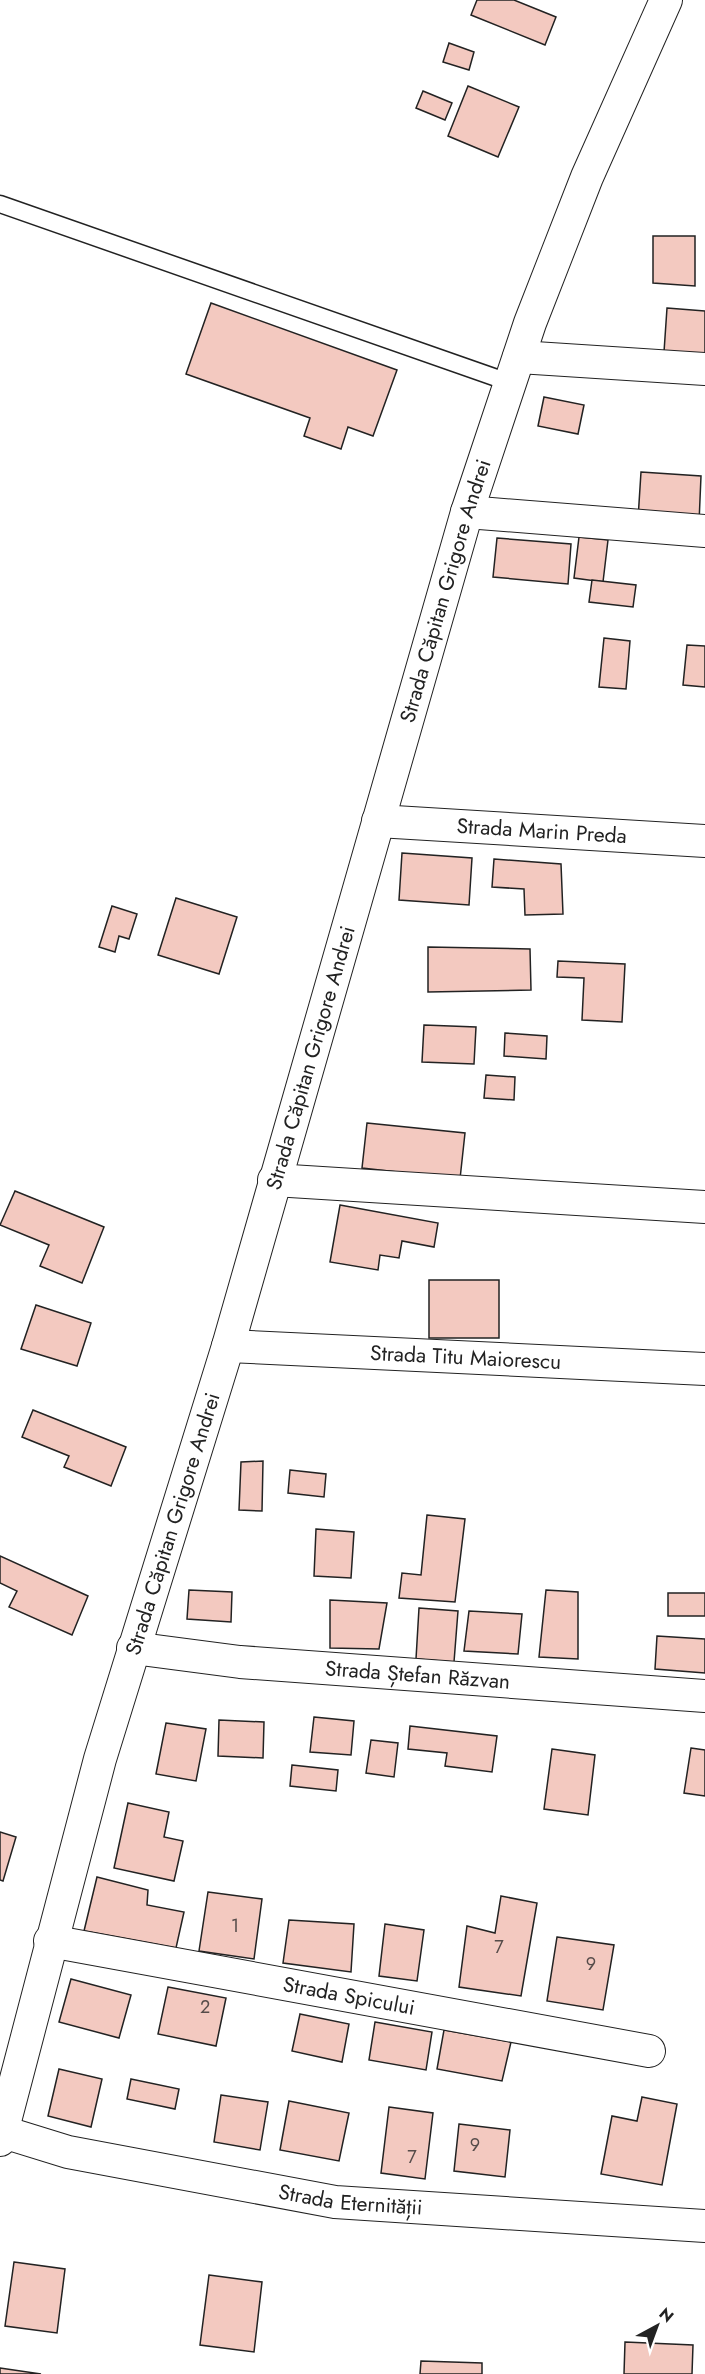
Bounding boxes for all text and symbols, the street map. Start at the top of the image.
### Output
street label: Strada Căpitan Grigore Andrei [392,455,499,726]
street label: Strada Marin Preda [456,811,628,851]
street label: Strada Căpitan Grigore Andrei [258,922,363,1193]
street label: Strada Titu Maiorescu [369,1338,562,1377]
street label: Strada Căpitan Grigore Andrei [118,1389,228,1659]
street label: Strada Ștefan Răzvan [324,1653,511,1697]
house number: 1 [231,1913,239,1939]
house number: 7 [494,1934,504,1960]
house number: 9 [586,1951,596,1977]
street label: Strada Spicului [281,1969,417,2023]
house number: 2 [200,1994,210,2020]
house number: 9 [470,2132,480,2158]
house number: 7 [407,2144,417,2170]
street label: Strada Eternității [276,2177,423,2223]
north arrow [627,2296,687,2356]
text: N [654,2302,679,2328]

